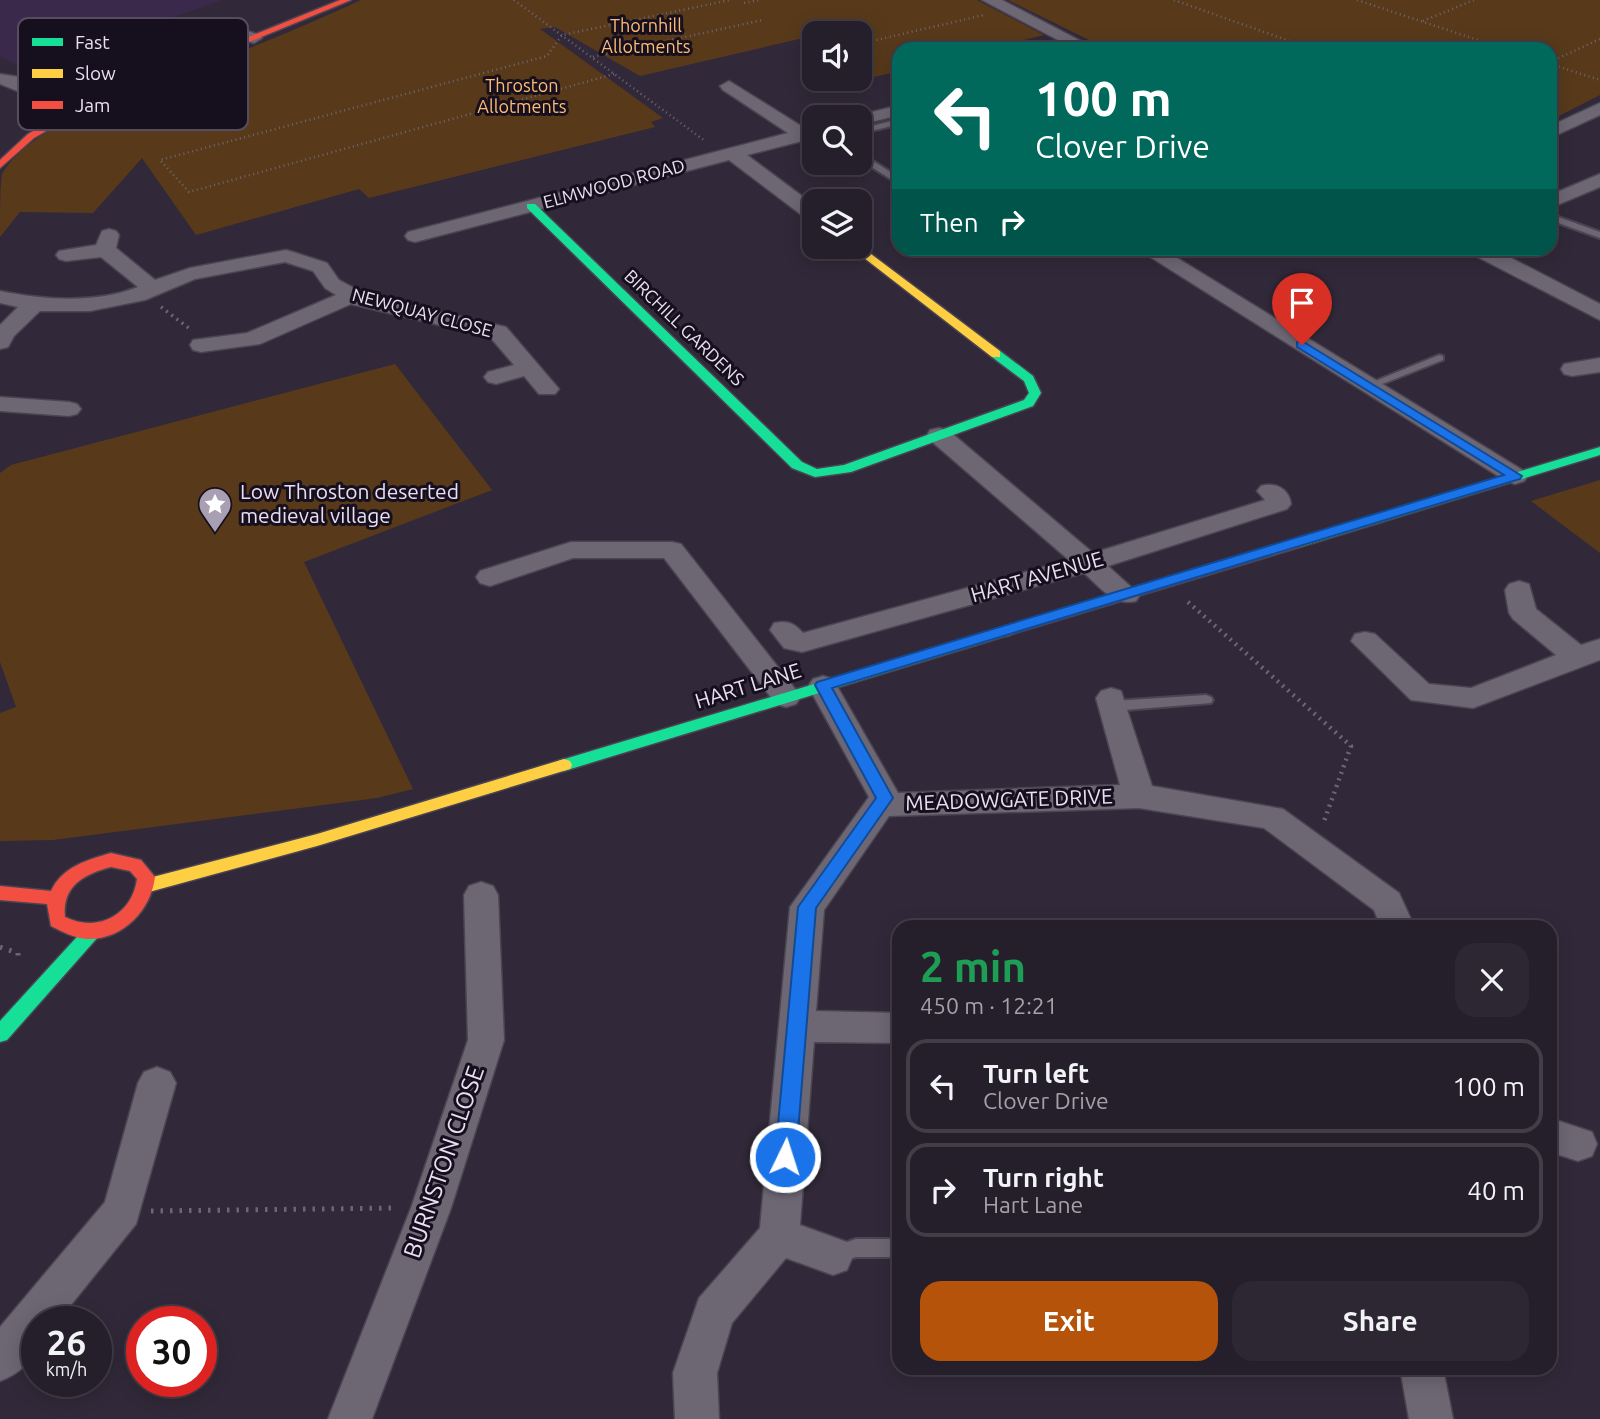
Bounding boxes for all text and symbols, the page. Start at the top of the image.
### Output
park label: Thornhill Allotments [601,15,691,56]
legend [18,18,248,130]
map controls [802,21,872,259]
button: sound [802,21,872,91]
text: Fast [75,31,110,53]
text: Slow [75,62,116,84]
icon: left [920,70,1011,161]
text: 100 m [1035,70,1172,125]
park label: Throston Allotments [477,75,567,116]
text: Jam [75,94,111,116]
button: search [802,105,872,175]
text: Clover Drive [1035,128,1210,164]
street label: ELMWOOD ROAD [541,155,687,212]
button: layers [802,189,872,259]
icon: right [993,203,1031,241]
text: Then [920,208,979,237]
street label: BIRCHILL GARDENS [621,265,748,389]
pin [1272,273,1332,345]
street label: NEWQUAY CLOSE [350,284,494,341]
icon: arrive [1283,284,1321,322]
place label: Low Throston deserted medieval village [240,479,459,527]
place icon: Low Throston deserted medieval village [196,485,234,534]
street label: HART AVENUE [968,546,1106,606]
street label: HART LANE [692,658,804,713]
street label: MEADOWGATE DRIVE [905,783,1113,815]
text: 2 min [920,943,1026,990]
button: close [1455,943,1529,1017]
text: 450 m · 12:21 [920,993,1058,1018]
text: Turn left [983,1059,1089,1088]
street label: BURNSTON CLOSE [398,1062,489,1261]
icon: left [924,1067,962,1105]
text: 100 m [1453,1072,1525,1101]
text: Clover Drive [983,1088,1109,1113]
position arrow [748,1120,822,1194]
text: Turn right [983,1163,1104,1192]
icon: right [924,1171,962,1209]
text: 40 m [1467,1176,1525,1205]
text: Hart Lane [983,1192,1083,1217]
button: Exit [920,1281,1218,1361]
button: Share [1232,1281,1529,1361]
speed limit sign: 30 [126,1306,217,1397]
text: 26 [47,1322,86,1362]
text: km/h [46,1359,87,1379]

